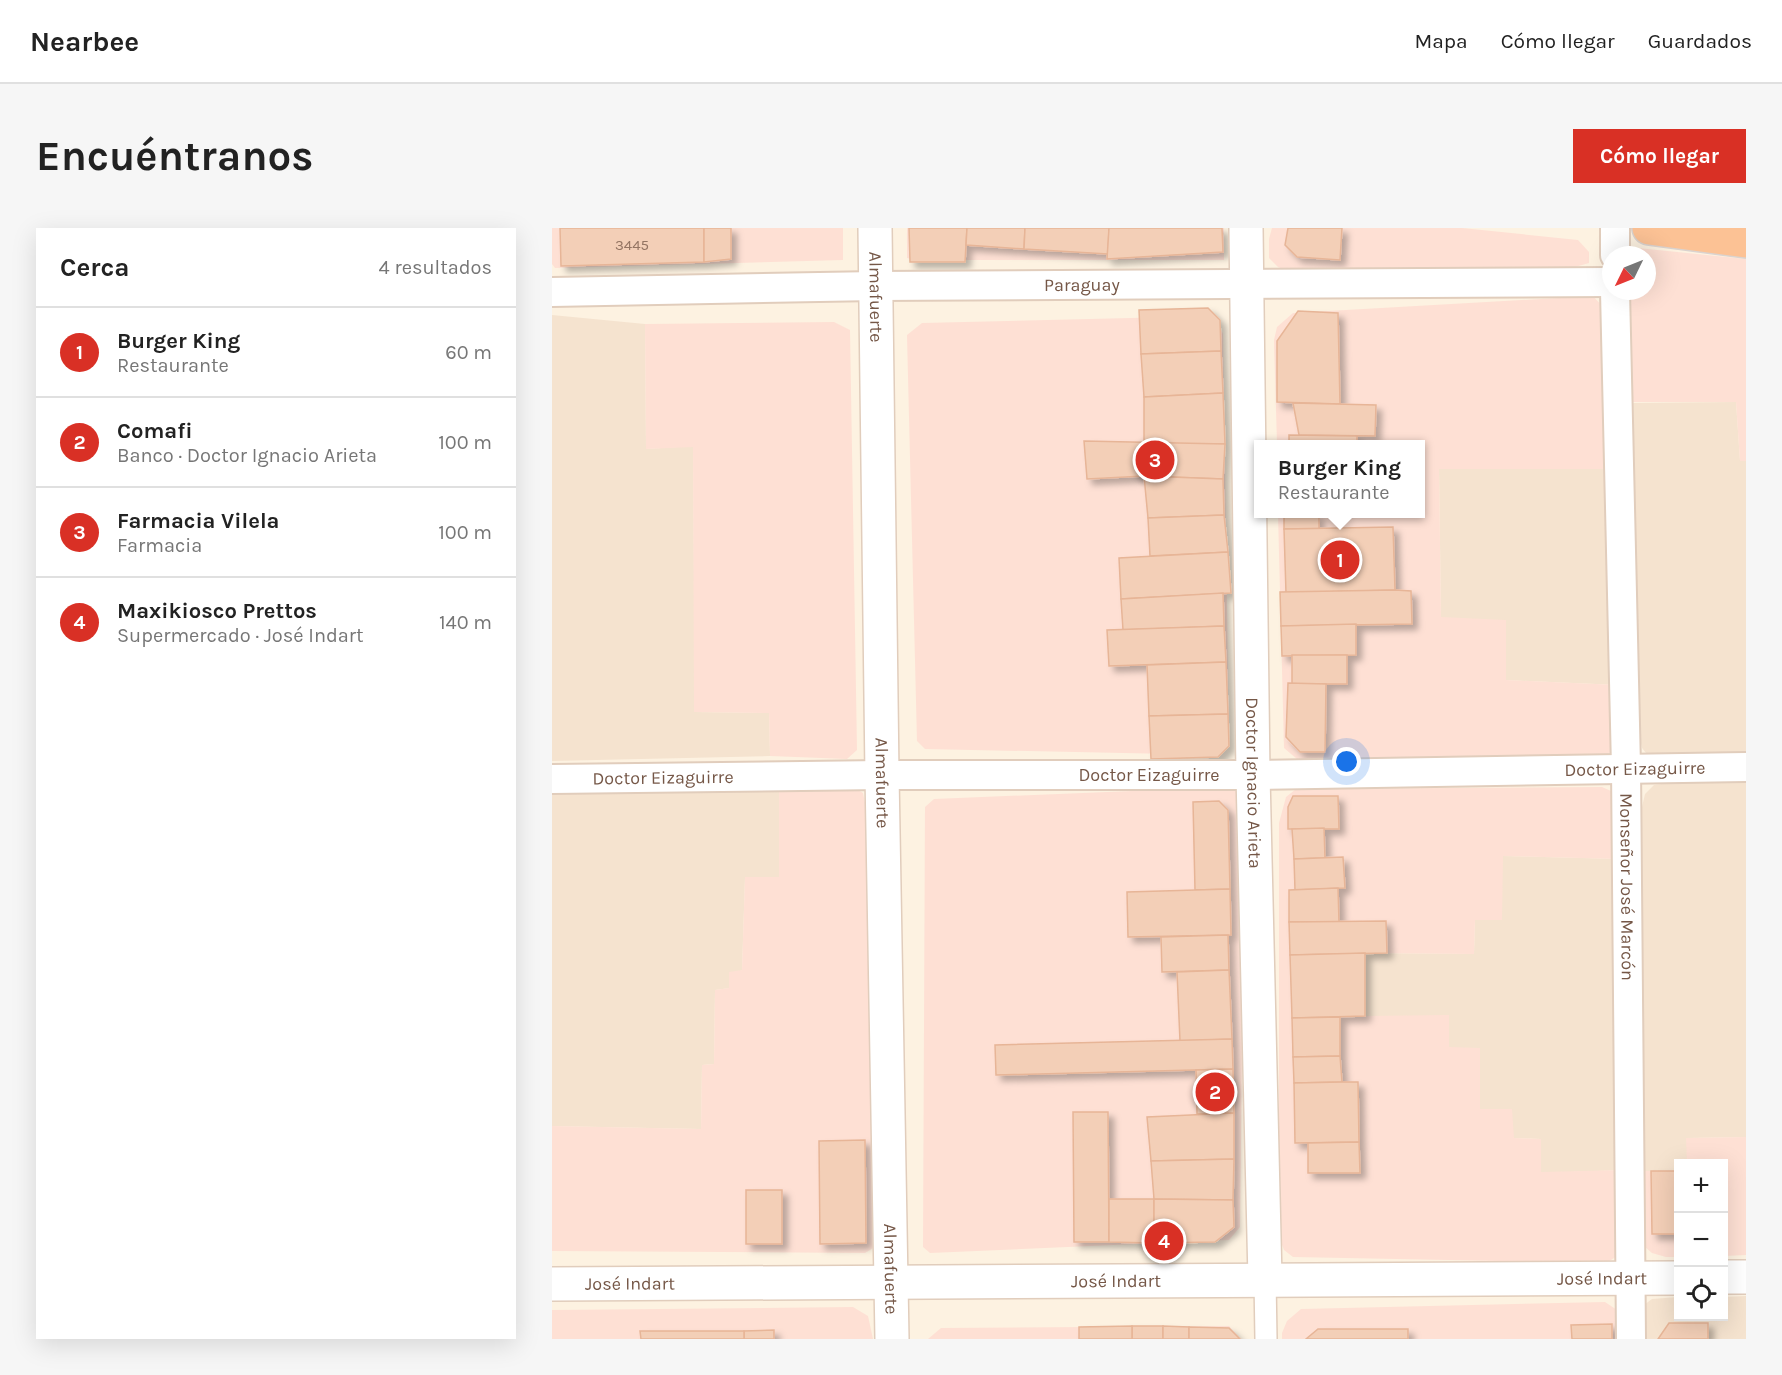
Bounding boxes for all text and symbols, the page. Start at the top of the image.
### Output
text: Nearbee [30,25,139,58]
text: Mapa [1414,29,1468,53]
text: Cómo llegar [1501,29,1615,53]
text: Guardados [1648,29,1752,53]
button: Cómo llegar [1573,129,1746,183]
text: Encuéntranos [36,131,314,181]
house number: 3445 [615,236,649,254]
north arrow [1602,246,1656,300]
street label: Almafuerte [864,251,887,343]
text: Cerca [60,252,129,283]
text: 4 resultados [379,256,492,279]
street label: Paraguay [1044,274,1120,296]
text: Burger King [117,328,240,354]
text: 1 [76,341,83,364]
text: 60 m [445,341,492,364]
text: Restaurante [117,354,229,377]
text: Comafi [117,418,192,444]
text: 2 [73,431,86,454]
text: 100 m [438,431,492,454]
pin: 3 [1136,438,1174,482]
popup [1254,440,1425,518]
text: Banco · Doctor Ignacio Arieta [117,444,377,467]
text: Burger King [1278,455,1401,481]
text: Restaurante [1278,481,1390,504]
text: Farmacia Vilela [117,508,279,534]
text: 3 [73,521,86,544]
text: 100 m [438,521,492,544]
text: Farmacia [117,534,202,557]
pin: 1 [1320,538,1360,582]
text: Maxikiosco Prettos [117,598,317,624]
text: 4 [74,611,85,634]
text: 140 m [439,611,492,634]
text: Supermercado · José Indart [117,624,364,647]
street label: Doctor Ignacio Arieta [1241,697,1266,869]
street label: Almafuerte [871,737,894,829]
your location [1332,747,1361,776]
street label: Doctor Eizaguirre [1564,757,1706,781]
street label: Doctor Eizaguirre [1078,764,1220,786]
street label: Doctor Eizaguirre [592,766,734,790]
street label: Monseñor José Marcón [1615,793,1639,981]
pin: 2 [1196,1070,1234,1114]
map controls [1674,1159,1728,1321]
button: + [1674,1159,1728,1213]
button: − [1674,1213,1728,1267]
pin: 4 [1144,1218,1184,1264]
street label: Almafuerte [879,1223,903,1315]
street label: José Indart [1557,1267,1647,1290]
button: locate [1674,1267,1728,1321]
street label: José Indart [1071,1270,1161,1292]
street label: José Indart [585,1272,675,1295]

